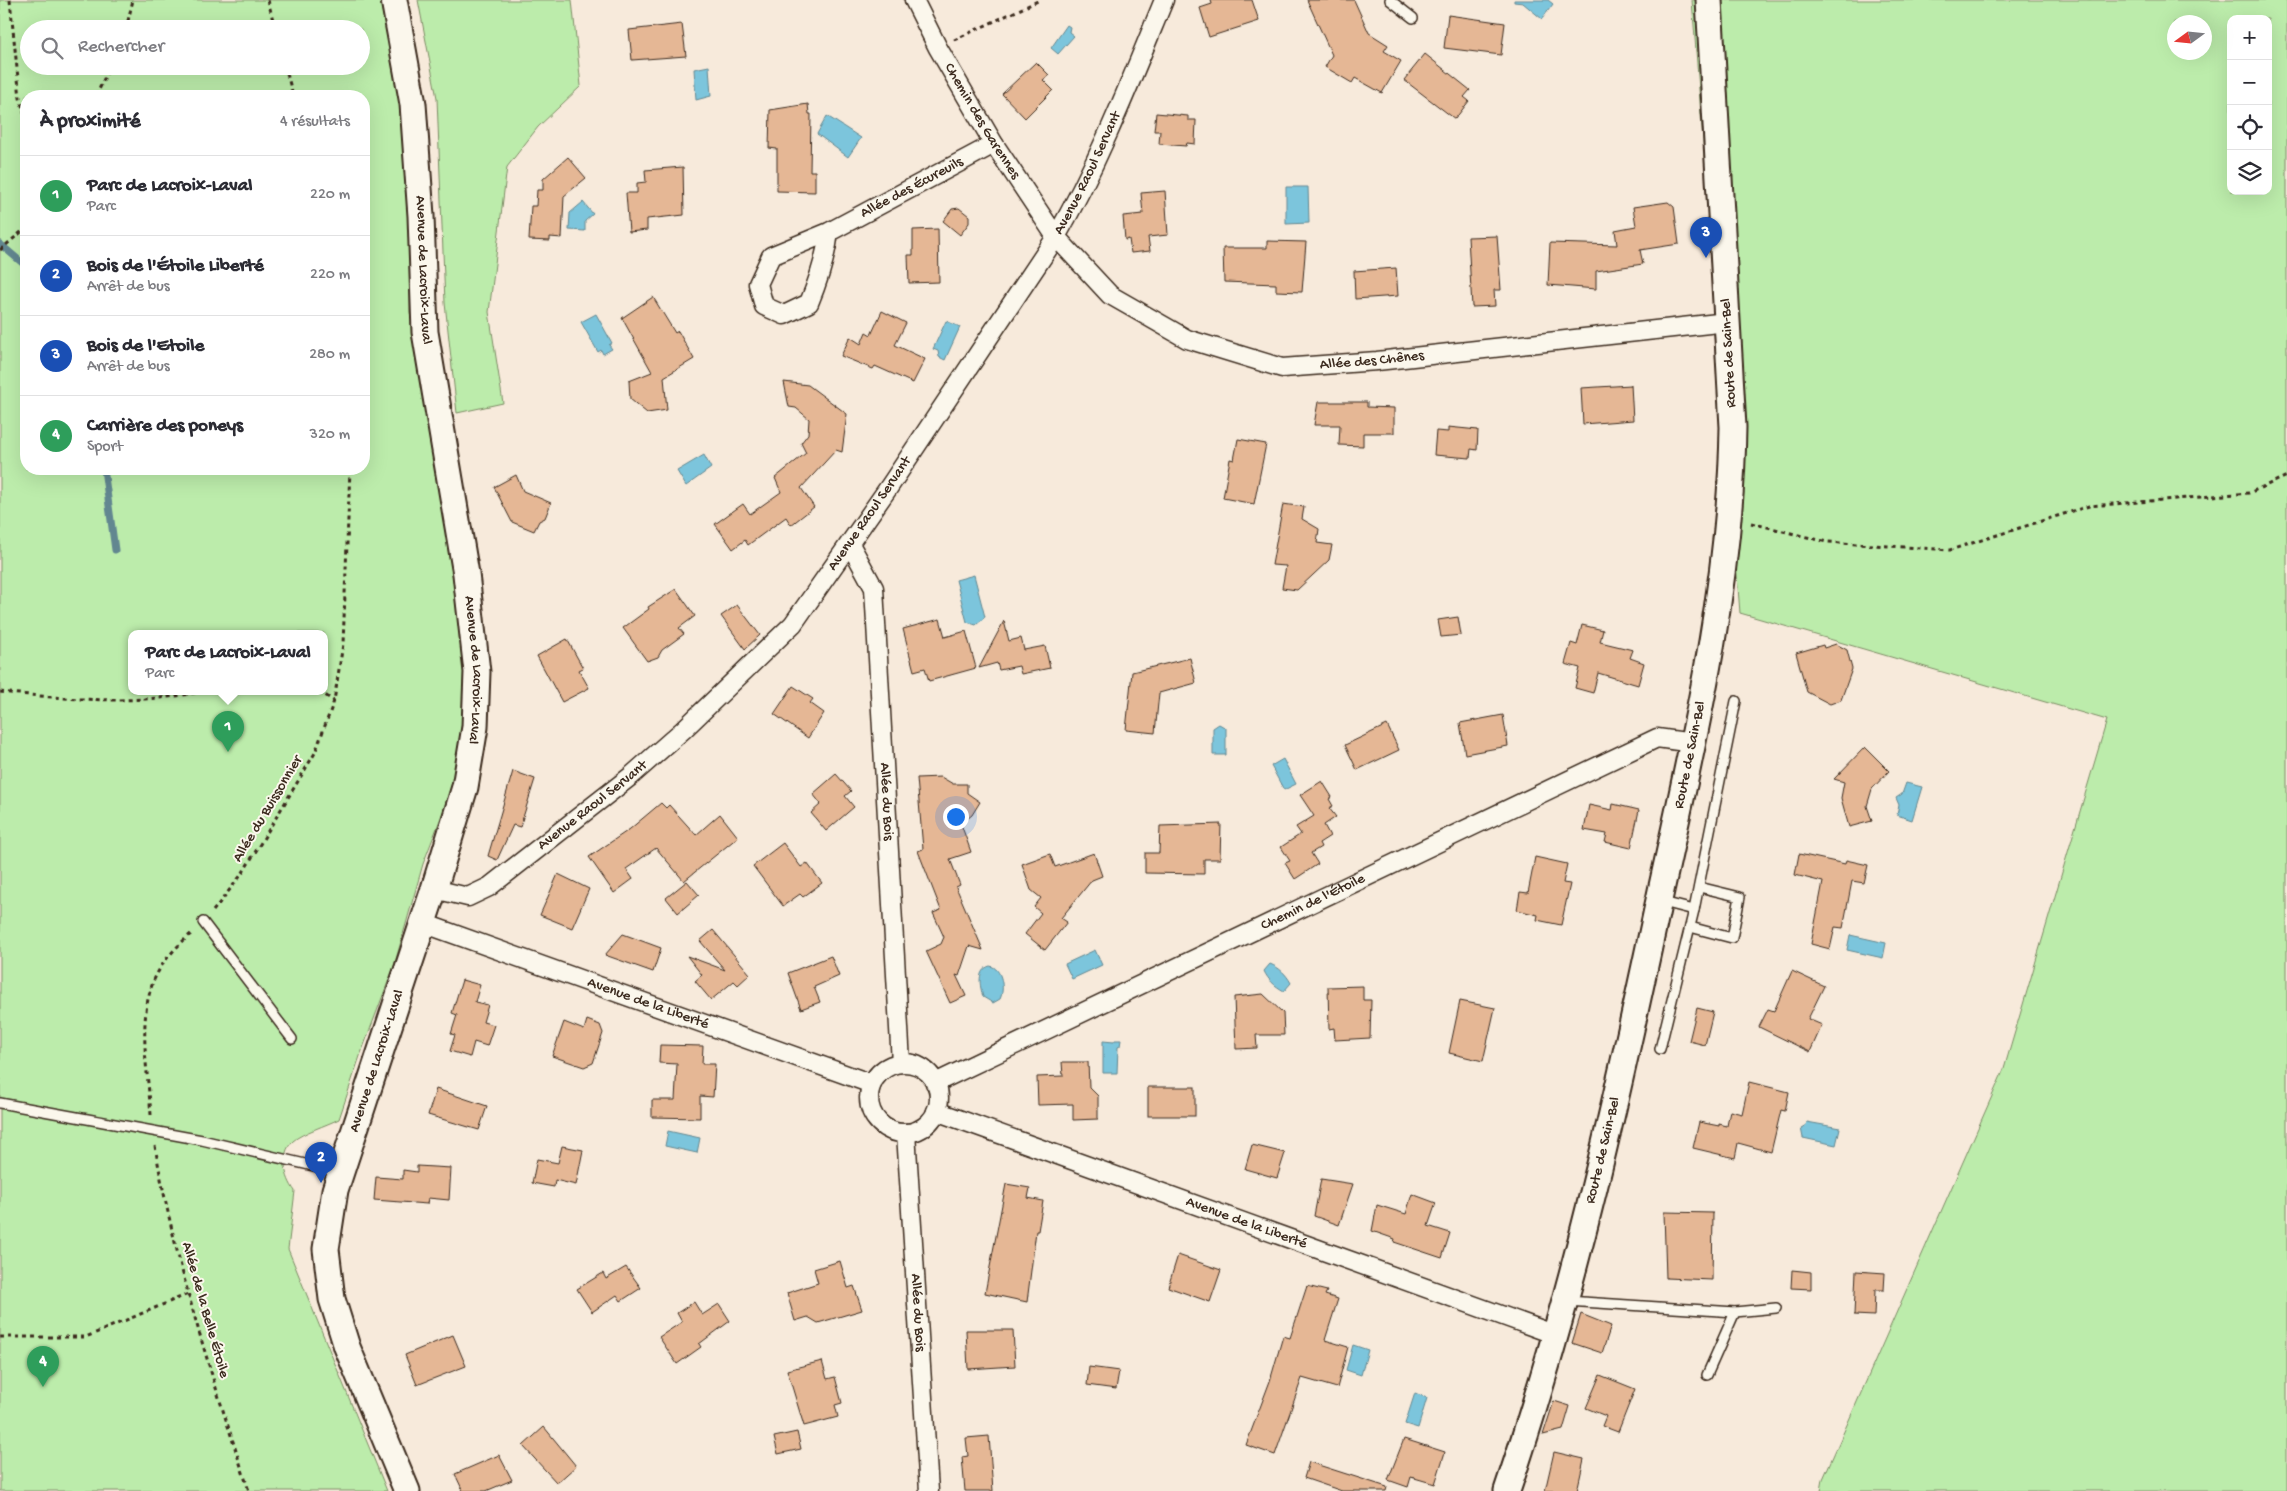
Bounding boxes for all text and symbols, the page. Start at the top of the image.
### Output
north arrow [2167,15,2212,60]
map controls [2227,15,2272,195]
button: + [2227,15,2272,60]
search box [20,20,370,75]
icon: search [38,34,66,62]
text: Rechercher [78,36,164,59]
street label: Chemin des Garennes [940,60,1024,183]
button: − [2227,60,2272,105]
button: locate [2227,105,2272,150]
street label: Avenue Raoul Servant [1050,107,1126,238]
text: À proximité [40,110,141,135]
text: 4 résultats [280,113,350,132]
button: layers [2227,150,2272,195]
street label: Allée des Écureuils [857,153,967,223]
text: Parc de Lacroix-Laval [87,175,252,198]
text: 1 [53,186,59,205]
text: 220 m [310,186,350,205]
street label: Avenue de Lacroix-Laval [411,195,436,346]
text: Parc [87,198,116,217]
pin: 3 [1690,217,1722,258]
text: Bois de l'Étoile Liberté [87,255,264,278]
text: 2 [52,266,60,285]
text: 220 m [310,266,350,285]
text: Arrêt de bus [87,278,170,297]
street label: Route de Sain-Bel [1717,298,1741,408]
text: Bois de l'Etoile [87,335,204,358]
text: 3 [52,346,60,365]
text: 280 m [309,346,350,365]
street label: Allée des Chênes [1319,347,1425,374]
text: Arrêt de bus [87,358,170,377]
text: Carrière des poneys [87,415,243,438]
text: 4 [52,426,60,445]
text: 320 m [310,426,350,445]
text: Sport [87,438,123,457]
street label: Avenue Raoul Servant [824,452,917,574]
street label: Avenue de Lacroix-Laval [460,595,486,745]
popup [128,630,328,695]
text: Parc de Lacroix-Laval [145,642,311,665]
text: Parc [145,665,174,684]
street label: Route de Sain-Bel [1670,700,1710,810]
pin: 1 [212,711,244,752]
street label: Allée du Buissonnier [229,751,308,866]
street label: Avenue Raoul Servant [534,755,653,854]
street label: Allée du Bois [875,762,897,842]
your location [943,804,969,830]
street label: Chemin de l'Étoile [1258,870,1368,935]
street label: Avenue de la Liberté [585,974,711,1034]
street label: Avenue de Lacroix-Laval [345,988,409,1134]
street label: Route de Sain-Bel [1582,1095,1625,1206]
pin: 2 [305,1142,337,1183]
street label: Avenue de la Liberté [1183,1193,1310,1253]
street label: Allée de la Belle Étoile [177,1240,233,1380]
street label: Allée du Bois [906,1273,929,1353]
pin: 4 [27,1346,59,1387]

